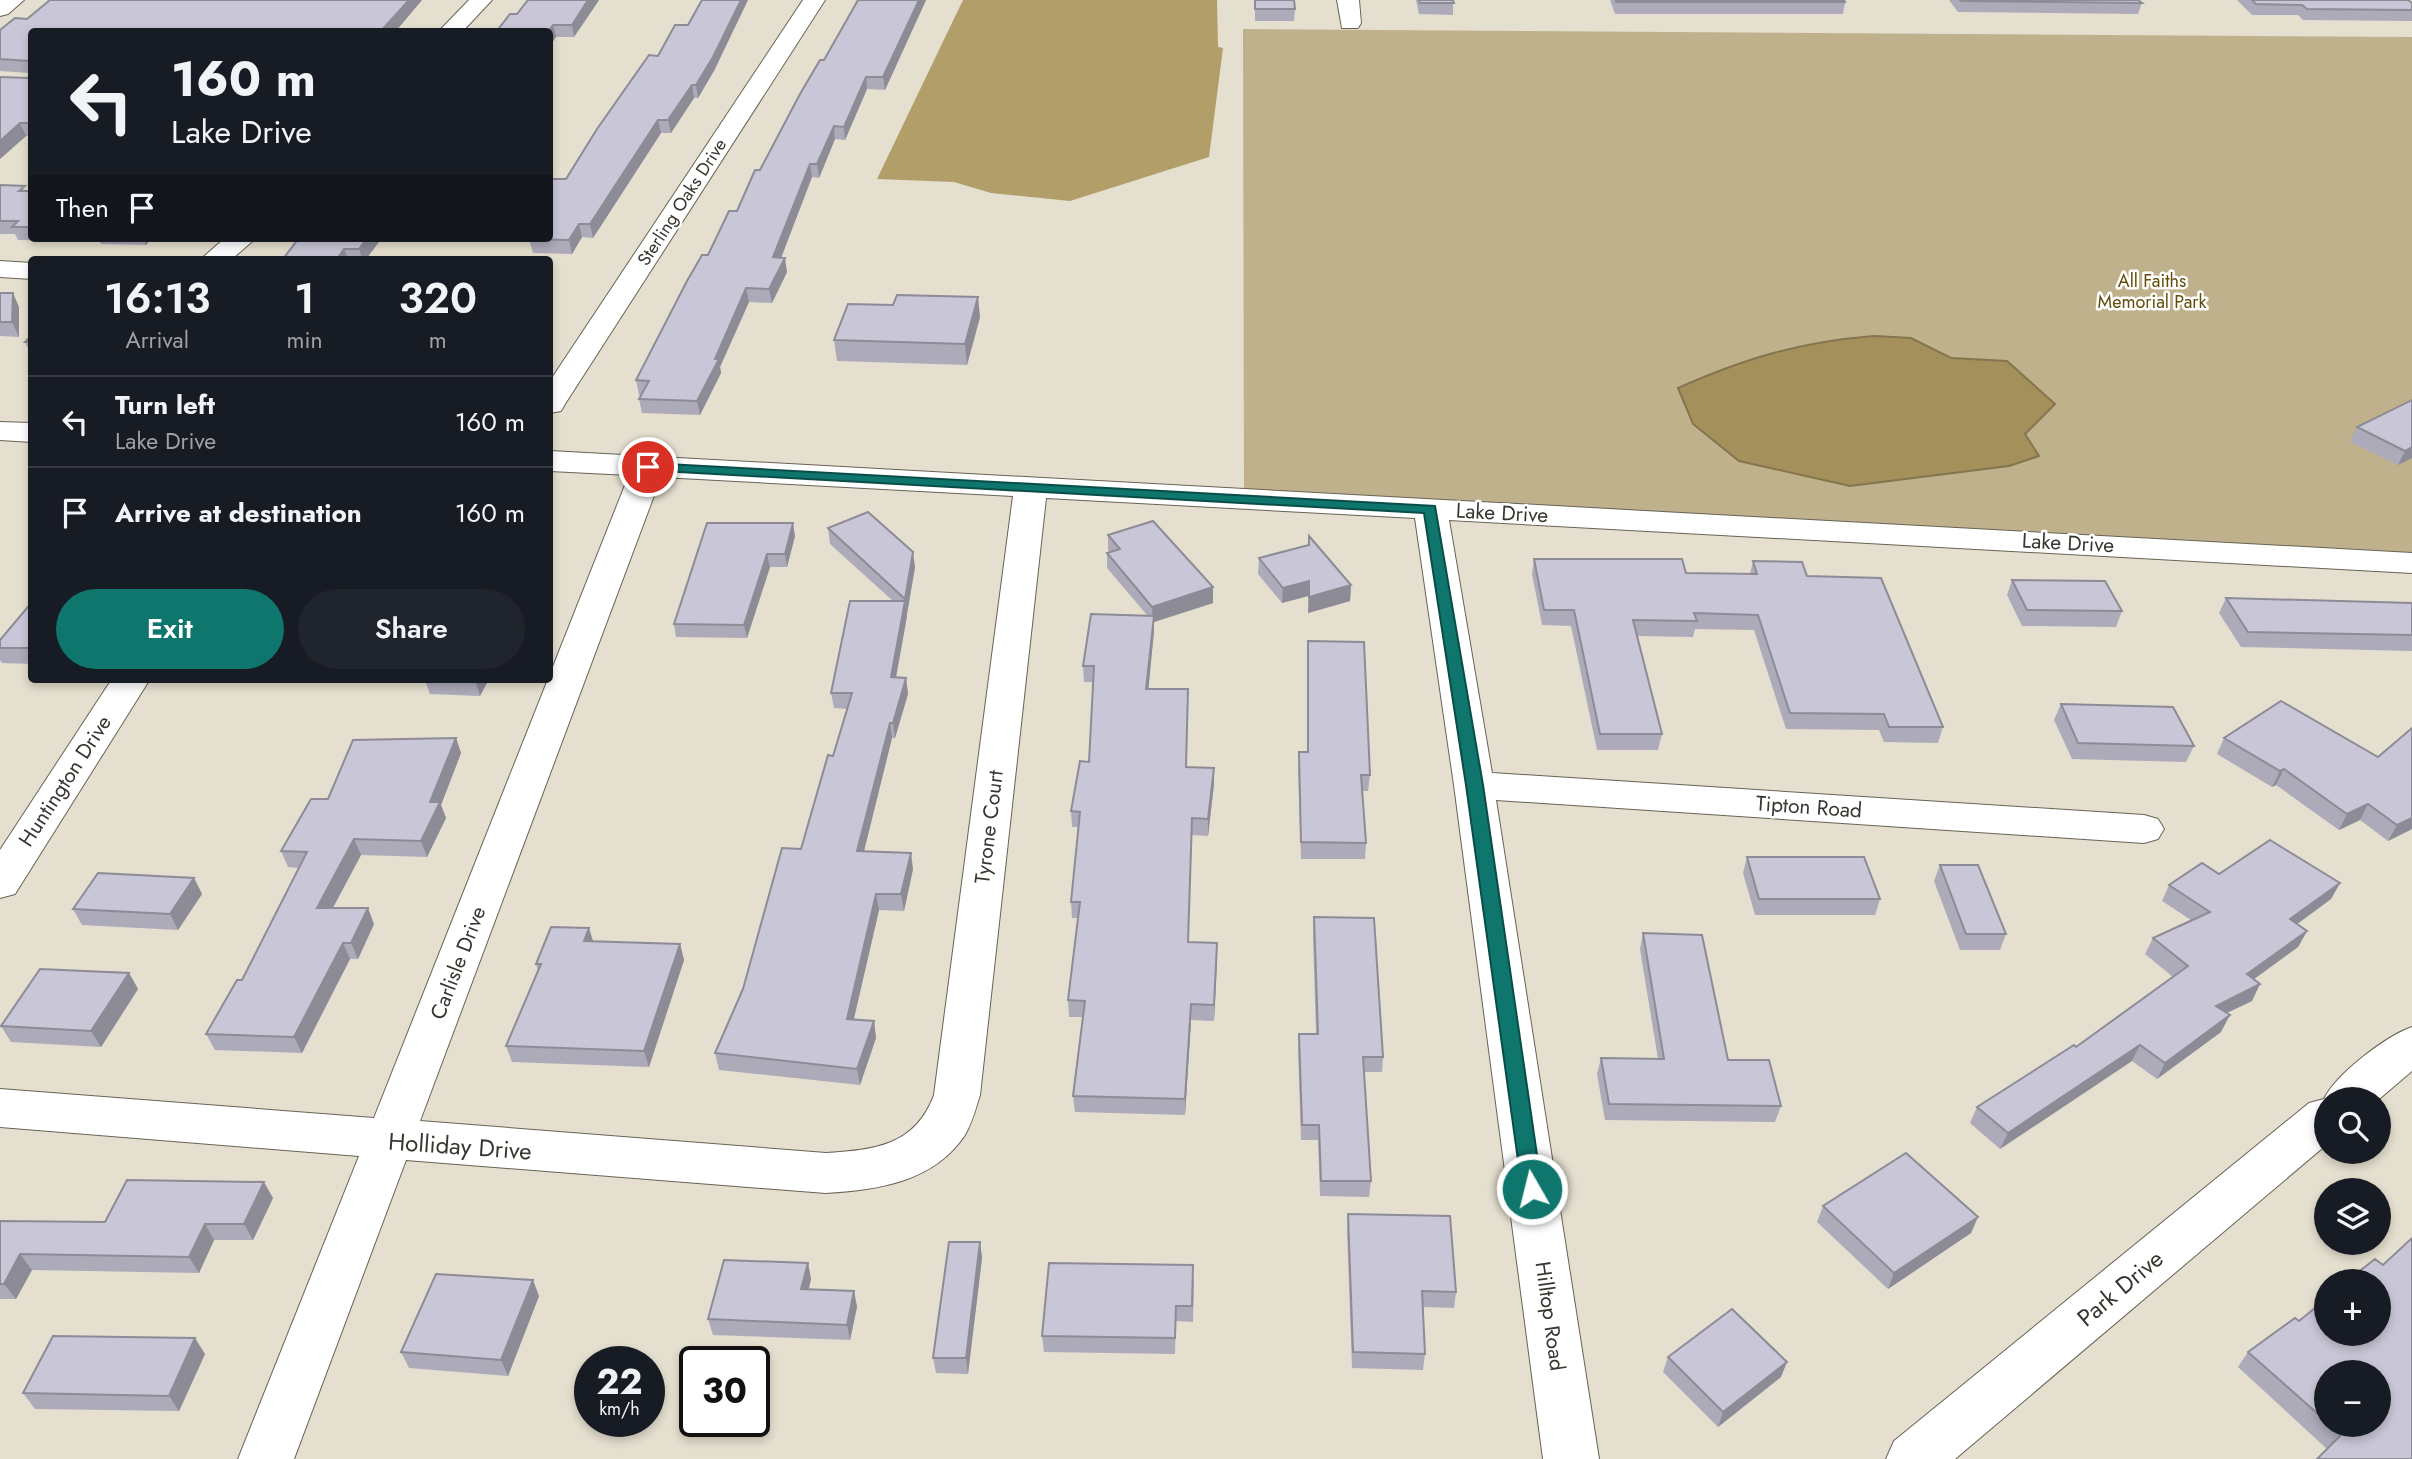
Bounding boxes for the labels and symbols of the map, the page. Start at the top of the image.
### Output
street label: Sterling Oaks Drive [631,133,733,271]
park label: All Faiths Memorial Park [2098,268,2206,315]
pin [618,437,678,497]
street label: Lake Drive [1455,496,1549,530]
street label: Lake Drive [2021,526,2115,560]
street label: Huntington Drive [11,709,119,853]
street label: Tyrone Court [967,769,1011,885]
street label: Tipton Road [1755,788,1863,826]
street label: Carlisle Drive [423,902,493,1024]
street label: Holliday Drive [387,1124,533,1168]
position arrow [1495,1152,1569,1226]
street label: Park Drive [2069,1241,2171,1335]
street label: Hilltop Road [1527,1259,1573,1373]
speed limit sign: 30 [679,1346,770,1437]

